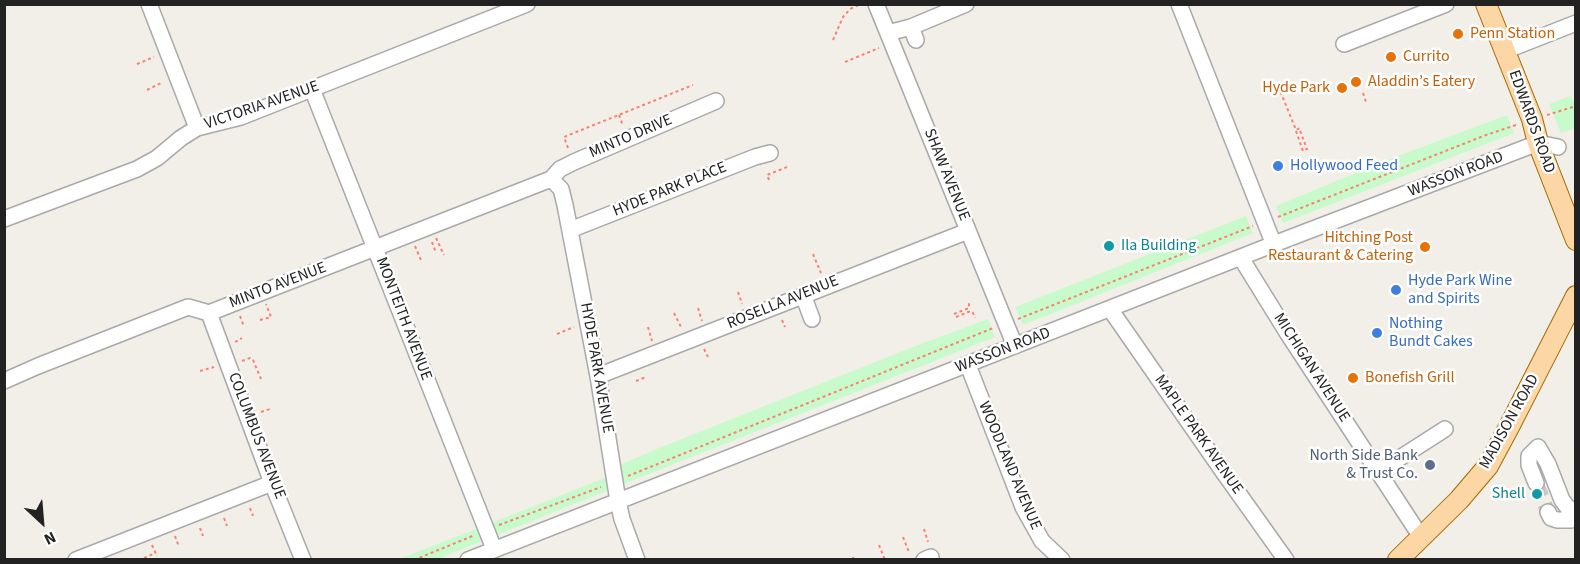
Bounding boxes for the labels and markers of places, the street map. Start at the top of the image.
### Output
place label: Penn Station [1470,24,1555,44]
marker: Penn Station [1451,27,1465,41]
place label: Currito [1403,47,1450,67]
marker: Currito [1384,50,1398,64]
place label: Aladdin’s Eatery [1368,72,1475,92]
marker: Aladdin’s Eatery [1349,75,1363,89]
place label: Hyde Park [1262,78,1330,98]
marker: Hyde Park [1335,81,1349,95]
place label: Hollywood Feed [1290,156,1398,176]
marker: Hollywood Feed [1271,159,1285,173]
place label: Hitching Post Restaurant & Catering [1268,228,1413,266]
place label: Ila Building [1121,236,1196,256]
marker: Ila Building [1102,239,1116,253]
marker: Hitching Post Restaurant & Catering [1418,240,1432,254]
place label: Hyde Park Wine and Spirits [1408,271,1512,309]
marker: Hyde Park Wine and Spirits [1389,283,1403,297]
place label: Nothing Bundt Cakes [1389,314,1473,352]
marker: Nothing Bundt Cakes [1370,326,1384,340]
place label: Bonefish Grill [1365,368,1454,388]
marker: Bonefish Grill [1346,371,1360,385]
place label: North Side Bank & Trust Co. [1309,446,1418,484]
marker: North Side Bank & Trust Co. [1423,458,1437,472]
place label: Shell [1492,484,1525,504]
marker: Shell [1530,487,1544,501]

